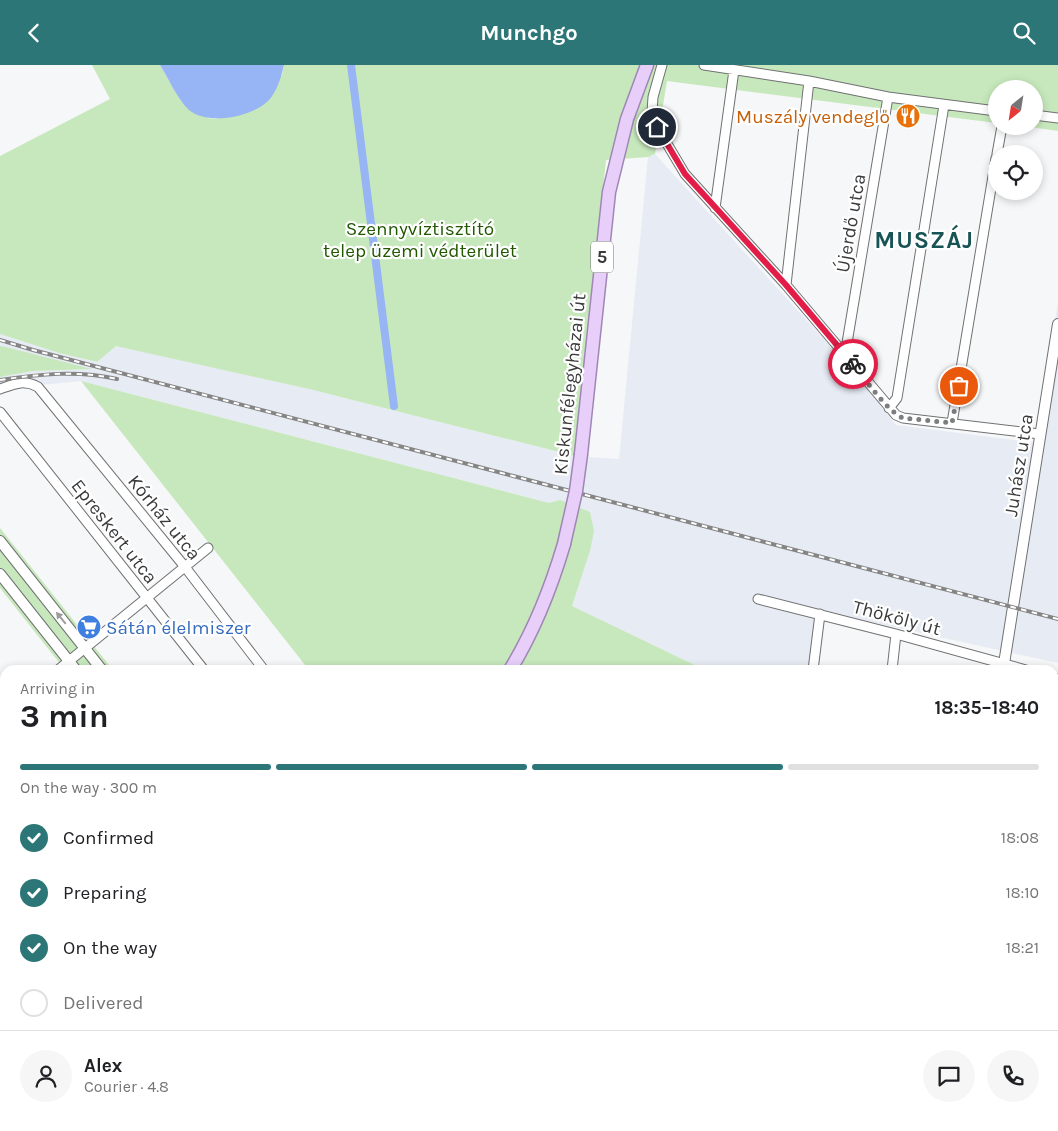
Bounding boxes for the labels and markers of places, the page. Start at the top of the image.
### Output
restaurant icon: Muszály vendeglő [895,103,921,129]
pin [636,106,678,148]
place label: Muszály vendeglő [736,106,890,128]
pin [938,365,980,407]
supermarket icon: Sátán élelmiszer [76,614,102,640]
place label: Sátán élelmiszer [106,617,251,639]

